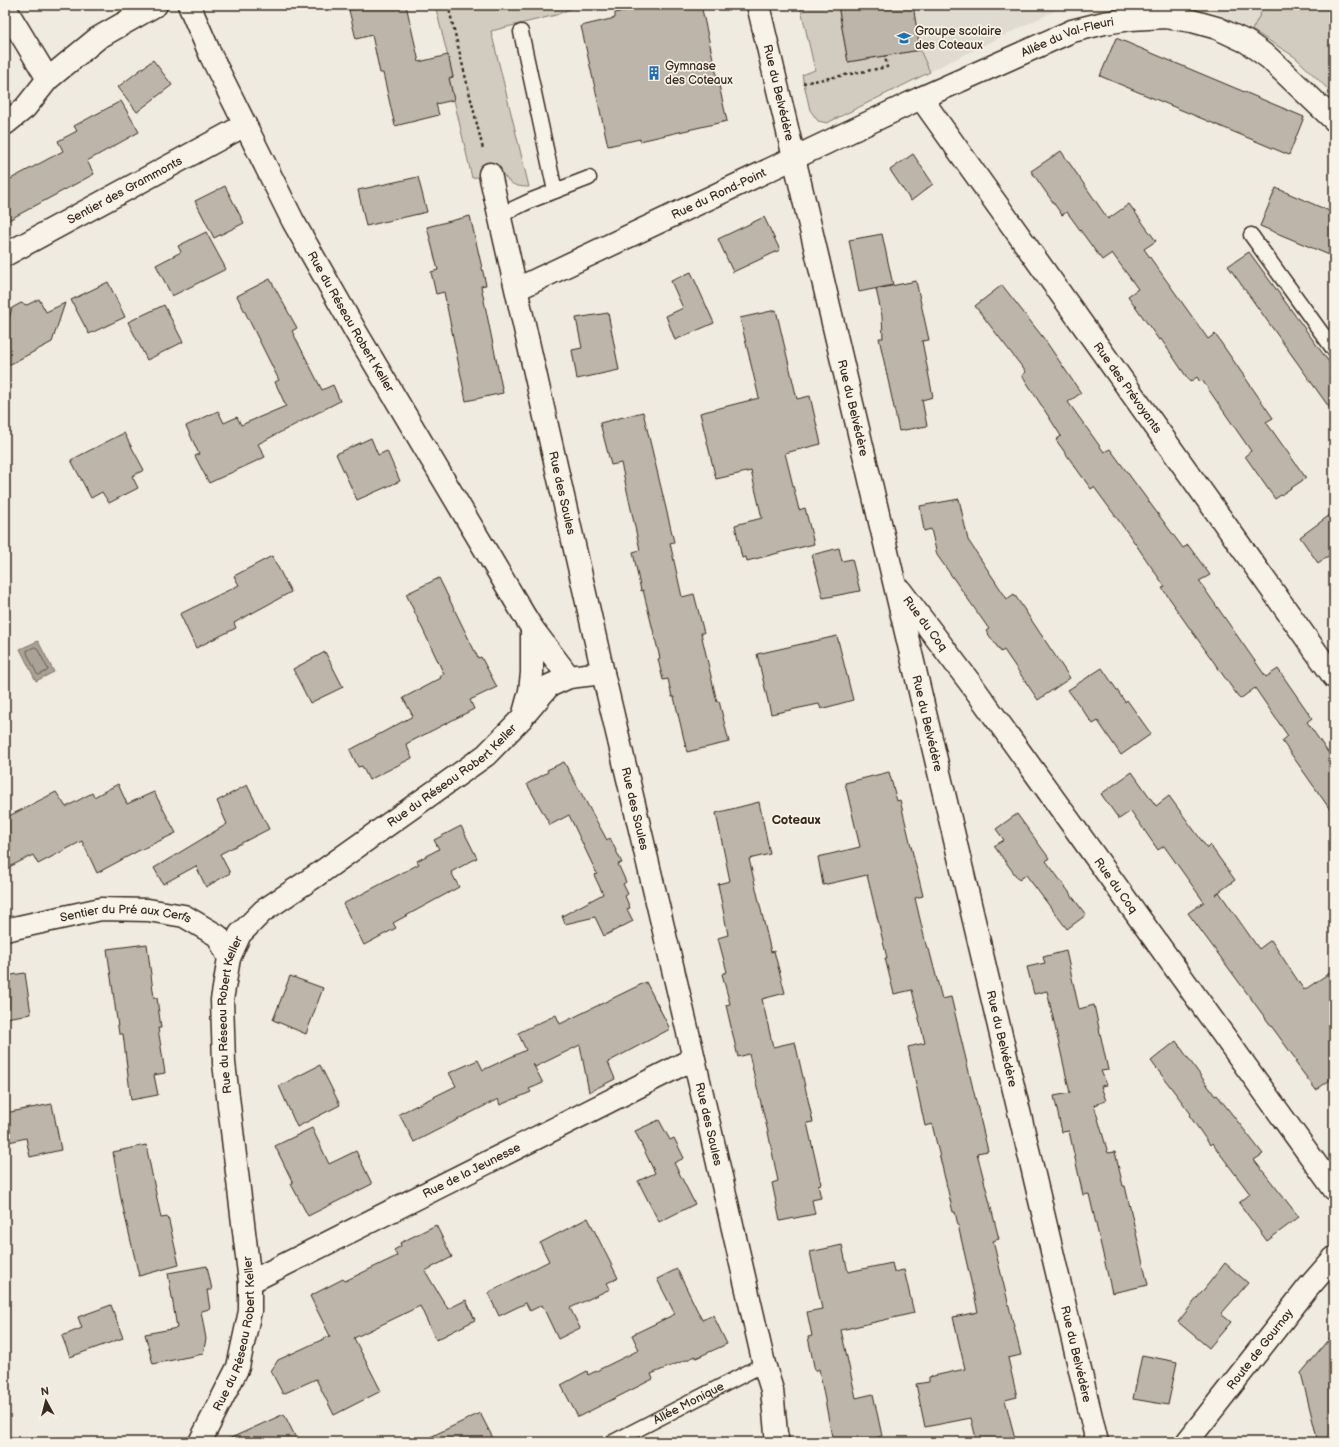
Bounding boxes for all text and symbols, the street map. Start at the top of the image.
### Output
street label: Allée du Val-Fleuri [1019,14,1115,60]
place label: Groupe scolaire des Coteaux [915,24,1001,53]
school or university icon: Groupe scolaire des Coteaux [896,30,912,46]
street label: Rue du Belvédère [760,43,797,142]
place label: Gymnase des Coteaux [665,59,733,88]
building icon: Gymnase des Coteaux [646,65,662,81]
street label: Sentier des Grammonts [65,153,185,227]
street label: Rue du Rond-Point [669,165,769,222]
street label: Rue du Réseau Robert Keller [304,249,398,395]
street label: Rue des Prévoyants [1090,339,1165,436]
street label: Rue du Belvédère [834,358,872,458]
street label: Rue des Saules [546,450,579,536]
street label: Rue du Coq [900,593,951,654]
street label: Rue du Belvédère [909,674,946,773]
street label: Rue du Réseau Robert Keller [384,720,520,830]
street label: Rue des Saules [618,766,652,852]
district label: Coteaux [772,812,821,828]
street label: Rue du Coq [1091,855,1141,916]
street label: Sentier du Pré aux Cerfs [59,902,195,926]
street label: Rue du Réseau Robert Keller [214,933,246,1095]
street label: Rue du Belvédère [983,989,1020,1088]
street label: Rue des Saules [692,1081,726,1167]
street label: Rue de la Jeunesse [420,1140,523,1201]
street label: Rue du Réseau Robert Keller [210,1255,258,1413]
street label: Rue du Belvédère [1058,1304,1095,1404]
street label: Route de Gournay [1223,1305,1297,1393]
street label: Allée Monique [650,1378,727,1428]
north arrow [26,1381,66,1421]
text: N [40,1385,50,1399]

